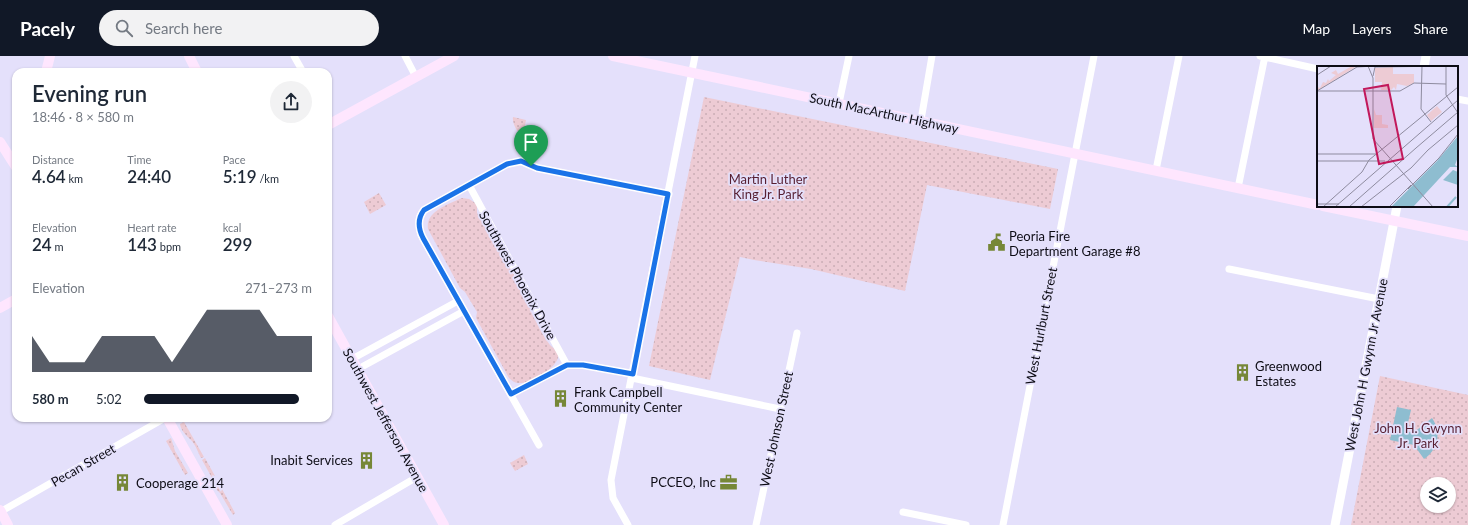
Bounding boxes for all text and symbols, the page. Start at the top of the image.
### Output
search box [99,10,379,46]
text: Pacely [20,17,75,40]
icon: search [113,17,135,39]
text: Search here [145,19,222,37]
text: Map [1302,20,1330,37]
text: Layers [1352,20,1392,37]
text: Share [1414,20,1448,37]
inset map [1317,66,1458,207]
text: Evening run [32,80,147,107]
button: share [270,81,312,123]
street label: South MacArthur Highway [808,89,960,137]
text: 18:46 · 8 × 580 m [32,109,134,125]
pin [514,125,548,166]
icon: arrive [520,131,542,153]
text: Distance [32,153,74,166]
text: Time [127,153,151,166]
text: Pace [223,153,246,166]
text: 4.64 [32,166,66,187]
text: 24:40 [127,166,171,187]
text: 5:19 [223,166,257,187]
park label: Martin Luther King Jr. Park [729,171,808,202]
text: km [66,172,83,185]
text: /km [257,172,279,185]
street label: Southwest Phoenix Drive [476,208,560,342]
text: Elevation [32,221,77,234]
text: Heart rate [127,221,177,234]
text: kcal [223,221,241,234]
place label: Peoria Fire Department Garage #8 [1009,228,1140,259]
public building icon: Peoria Fire Department Garage #8 [986,233,1006,253]
text: 24 [32,234,52,255]
text: 143 [127,234,157,255]
text: 299 [223,234,252,255]
text: m [52,240,64,253]
text: bpm [157,240,181,253]
street label: West Hurlburt Street [1022,265,1060,386]
street label: West John H Gwynn Jr Avenue [1341,277,1391,453]
text: Elevation [32,280,85,296]
text: 271–273 m [245,280,312,296]
street label: Southwest Jefferson Avenue [340,345,432,495]
place label: Greenwood Estates [1255,358,1322,389]
building icon: Greenwood Estates [1232,363,1252,383]
street label: West Johnson Street [756,369,796,488]
place label: Frank Campbell Community Center [574,384,682,415]
building icon: Frank Campbell Community Center [551,389,571,409]
text: 580 m [32,391,69,407]
text: 5:02 [96,391,122,407]
park label: John H. Gwynn Jr. Park [1374,420,1462,451]
street label: Pecan Street [48,440,118,490]
building icon: Inabit Services [356,450,376,470]
place label: Inabit Services [270,452,353,468]
office icon: PCCEO, Inc [719,472,739,492]
building icon: Cooperage 214 [113,473,133,493]
place label: PCCEO, Inc [650,474,716,490]
place label: Cooperage 214 [136,475,224,491]
map controls [1420,477,1456,513]
button: layers [1420,477,1456,513]

